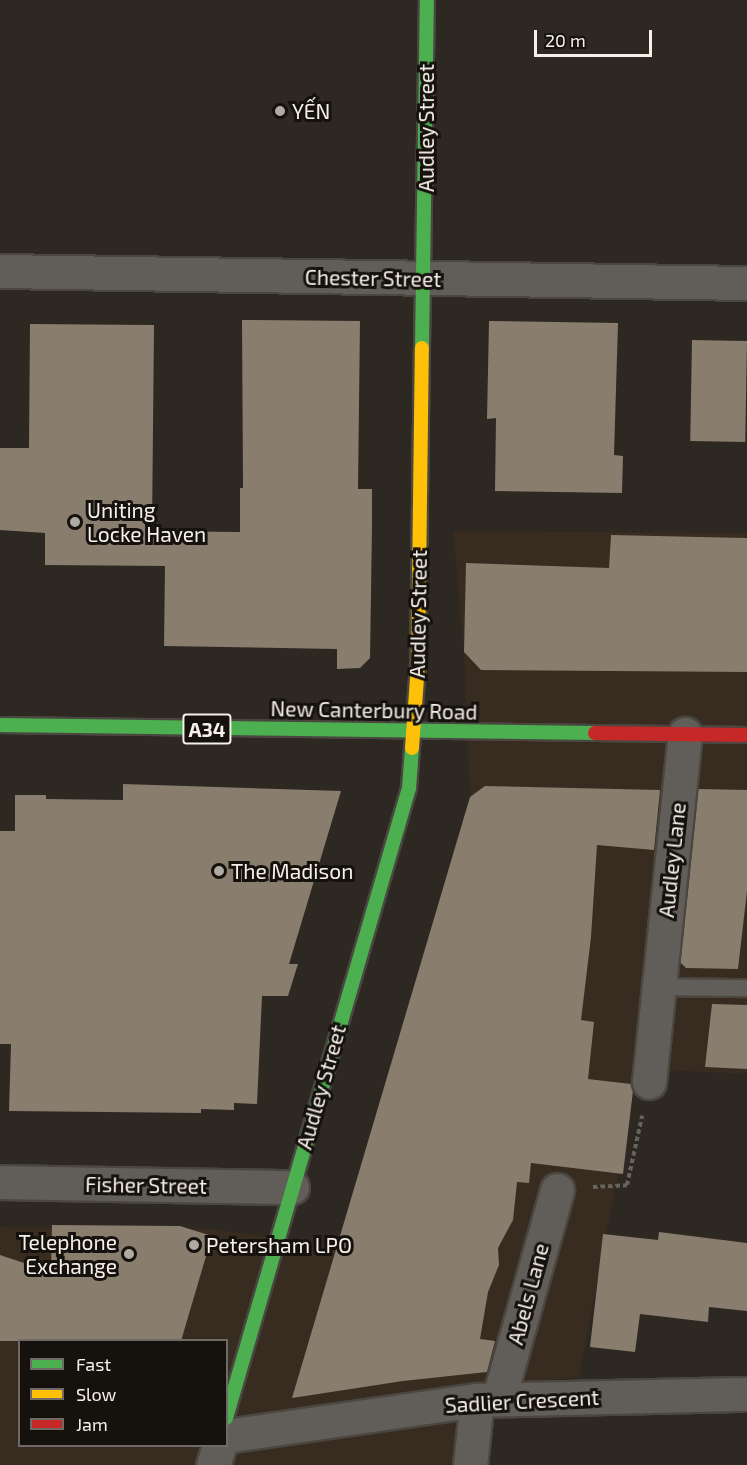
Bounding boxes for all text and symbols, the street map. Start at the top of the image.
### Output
scale bar [537,18,656,56]
text: 20 m [545,29,586,51]
street label: Audley Street [413,64,439,192]
place label: YẾN [292,98,330,124]
marker: YẾN [273,104,287,118]
street label: Chester Street [304,264,442,292]
place label: Uniting Locke Haven [87,497,206,547]
marker: Uniting Locke Haven [68,515,82,529]
street label: Audley Street [404,549,432,679]
street label: New Canterbury Road [270,696,478,724]
road number: A34 [182,712,232,746]
street label: Audley Lane [653,801,691,919]
place label: The Madison [231,858,353,884]
marker: The Madison [212,864,226,878]
street label: Audley Street [291,1022,351,1152]
street label: Fisher Street [85,1171,207,1199]
place label: Telephone Exchange [19,1229,117,1279]
place label: Petersham LPO [206,1232,352,1258]
marker: Petersham LPO [187,1238,201,1252]
street label: Abels Lane [502,1241,554,1347]
marker: Telephone Exchange [122,1247,136,1261]
legend [18,1339,228,1447]
text: Fast [76,1353,111,1375]
text: Slow [76,1383,116,1405]
street label: Sadlier Crescent [444,1384,600,1418]
text: Jam [76,1413,108,1435]

